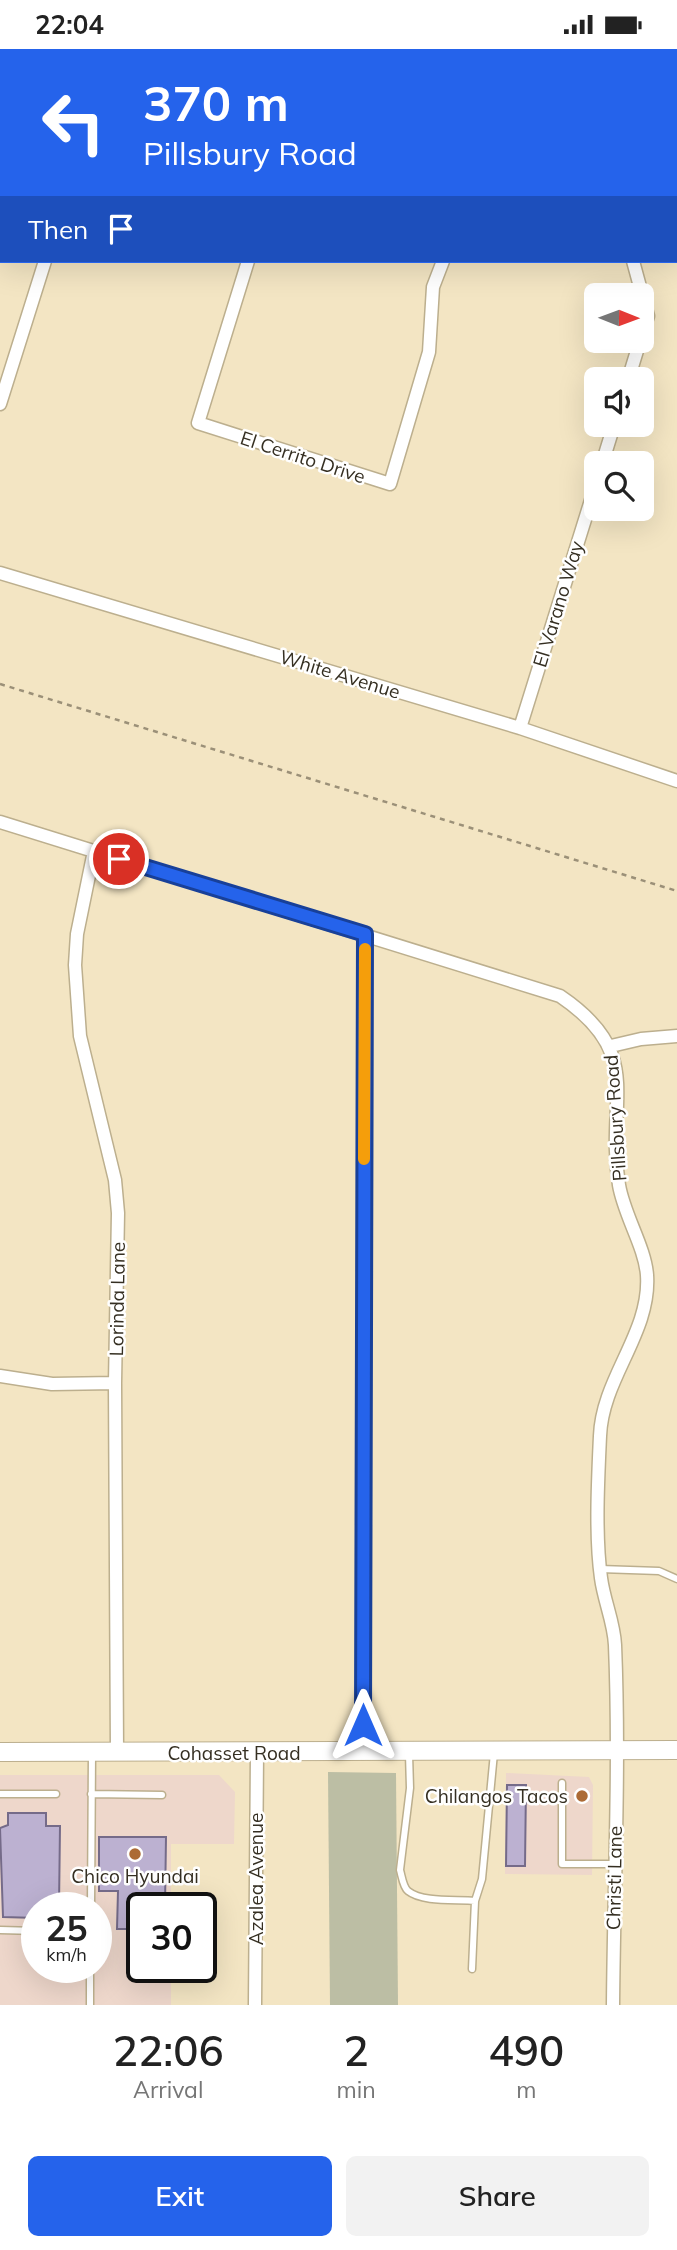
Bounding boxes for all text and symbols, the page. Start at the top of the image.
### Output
text: 22:04 [35,8,104,41]
text: 370 m [143,72,289,133]
icon: left [28,77,119,168]
text: Pillsbury Road [143,133,357,173]
icon: arrive [102,210,140,248]
text: Then [28,213,88,246]
north arrow [584,283,654,353]
map controls [584,283,654,521]
button: sound [584,367,654,437]
street label: El Cerrito Drive [238,426,368,488]
button: search [584,451,654,521]
street label: El Varano Way [527,538,589,670]
street label: White Avenue [277,644,403,704]
pin [89,829,149,889]
icon: arrive [100,840,138,878]
street label: Pillsbury Road [599,1054,631,1182]
street label: Lorinda Lane [104,1241,130,1357]
position arrow [326,1688,400,1762]
street label: Cohasset Road [167,1741,301,1765]
place label: Chilangos Tacos [425,1784,568,1808]
marker: Chilangos Tacos [574,1788,590,1804]
street label: Azalea Avenue [244,1813,268,1945]
street label: Christi Lane [601,1826,627,1930]
marker: Chico Hyundai [127,1846,143,1862]
place label: Chico Hyundai [71,1864,199,1888]
speed limit sign: 30 [126,1892,217,1983]
text: 25 [45,1906,88,1950]
text: km/h [46,1943,87,1966]
text: 22:06 [113,2024,224,2077]
text: 2 [343,2024,369,2077]
text: 490 [489,2024,564,2077]
text: Arrival [133,2075,203,2104]
text: min [336,2075,376,2104]
text: m [516,2075,536,2104]
button: Exit [28,2156,332,2236]
button: Share [346,2156,649,2236]

